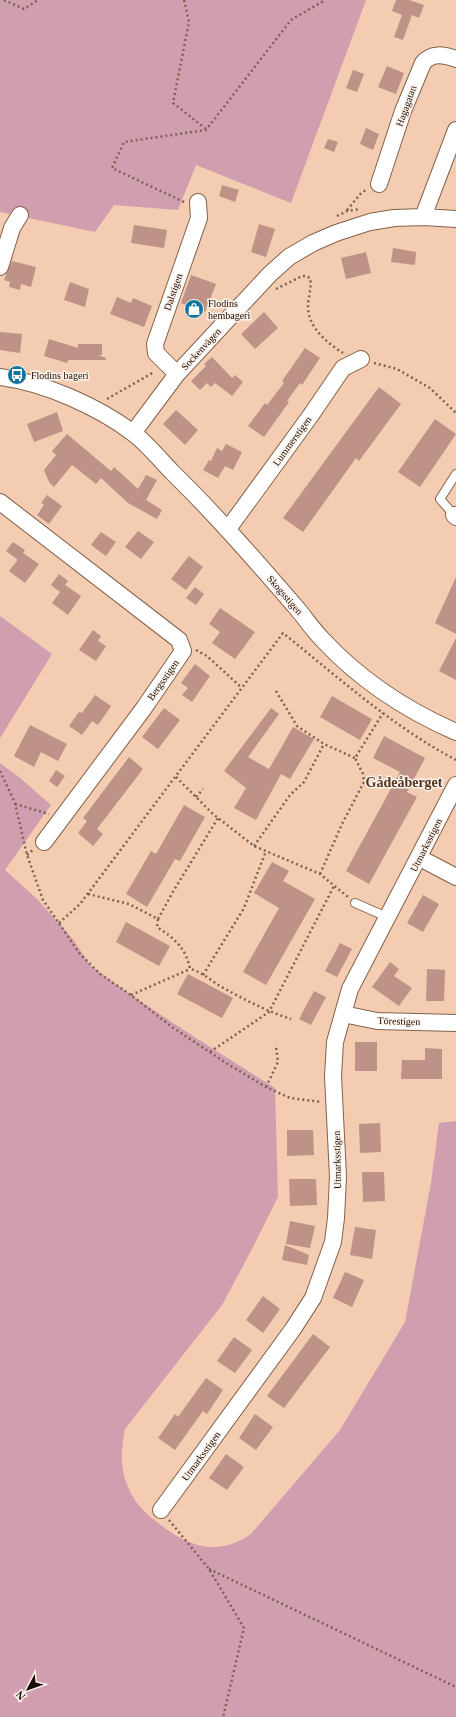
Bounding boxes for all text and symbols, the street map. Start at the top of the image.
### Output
street label: Hagagatan [394,84,418,128]
street label: Dalstigen [162,272,184,312]
shop icon: Flodins hembageri [183,298,205,320]
place label: Flodins hembageri [208,298,250,321]
street label: Sockenvägen [179,326,223,372]
bus stop icon: Flodins bageri [6,364,28,386]
place label: Flodins bageri [31,370,89,381]
street label: Lummerstigen [270,414,314,468]
street label: Skogsstigen [265,573,305,617]
street label: Bergsstigen [145,658,181,702]
district label: Gådeåberget [366,775,443,790]
street label: Utmarksstigen [408,817,444,873]
street label: Törestigen [377,1015,421,1027]
street label: Utmarksstigen [331,1131,343,1189]
street label: Utmarksstigen [179,1429,223,1483]
north arrow [8,1669,48,1709]
text: N [13,1689,28,1702]

